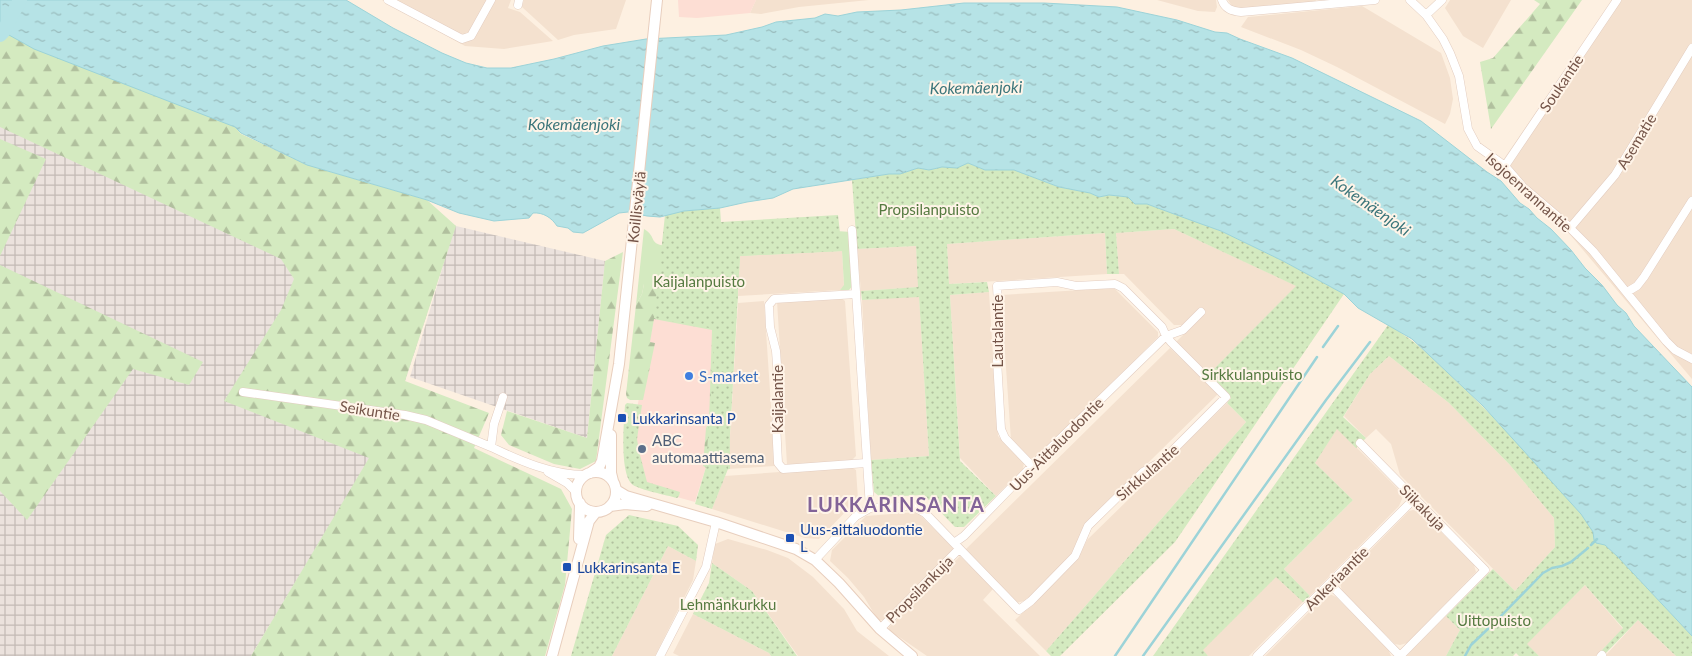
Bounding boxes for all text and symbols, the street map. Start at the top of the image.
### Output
street label: Soukantie [1535,51,1587,115]
water label: Kokemäenjoki [930,77,1023,97]
street label: Asematie [1612,110,1660,172]
water label: Kokemäenjoki [528,114,621,133]
street label: Isojoenrannantie [1482,149,1576,235]
street label: Koillisväylä [623,170,649,244]
water label: Kokemäenjoki [1328,171,1415,239]
park label: Propsilanpuisto [878,200,980,218]
park label: Kaijalanpuisto [653,272,745,290]
street label: Lautalantie [988,295,1006,367]
street label: Kaijalantie [768,365,786,433]
park label: Sirkkulanpuisto [1202,365,1302,383]
place label: S-market [699,367,759,385]
marker: S-market [683,370,695,382]
street label: Uus-Aittaluodontie [1005,393,1107,495]
street label: Seikuntie [338,396,402,424]
place label: Lukkarinsanta P [632,409,736,427]
marker: Lukkarinsanta P [616,412,628,424]
place label: ABC automaattiasema [652,431,764,466]
street label: Sirkkulantie [1112,440,1182,504]
marker: ABC automaattiasema [636,443,648,455]
street label: Siikakuja [1396,480,1450,534]
district label: LUKKARINSANTA [807,492,985,516]
place label: Uus-aittaluodontie L [800,520,923,555]
marker: Uus-aittaluodontie L [784,532,796,544]
street label: Ankeriaantie [1300,542,1372,614]
street label: Propsilankuja [882,552,956,626]
place label: Lukkarinsanta E [577,558,680,576]
marker: Lukkarinsanta E [561,561,573,573]
park label: Lehmänkurkku [680,595,776,613]
park label: Uittopuisto [1457,611,1531,629]

